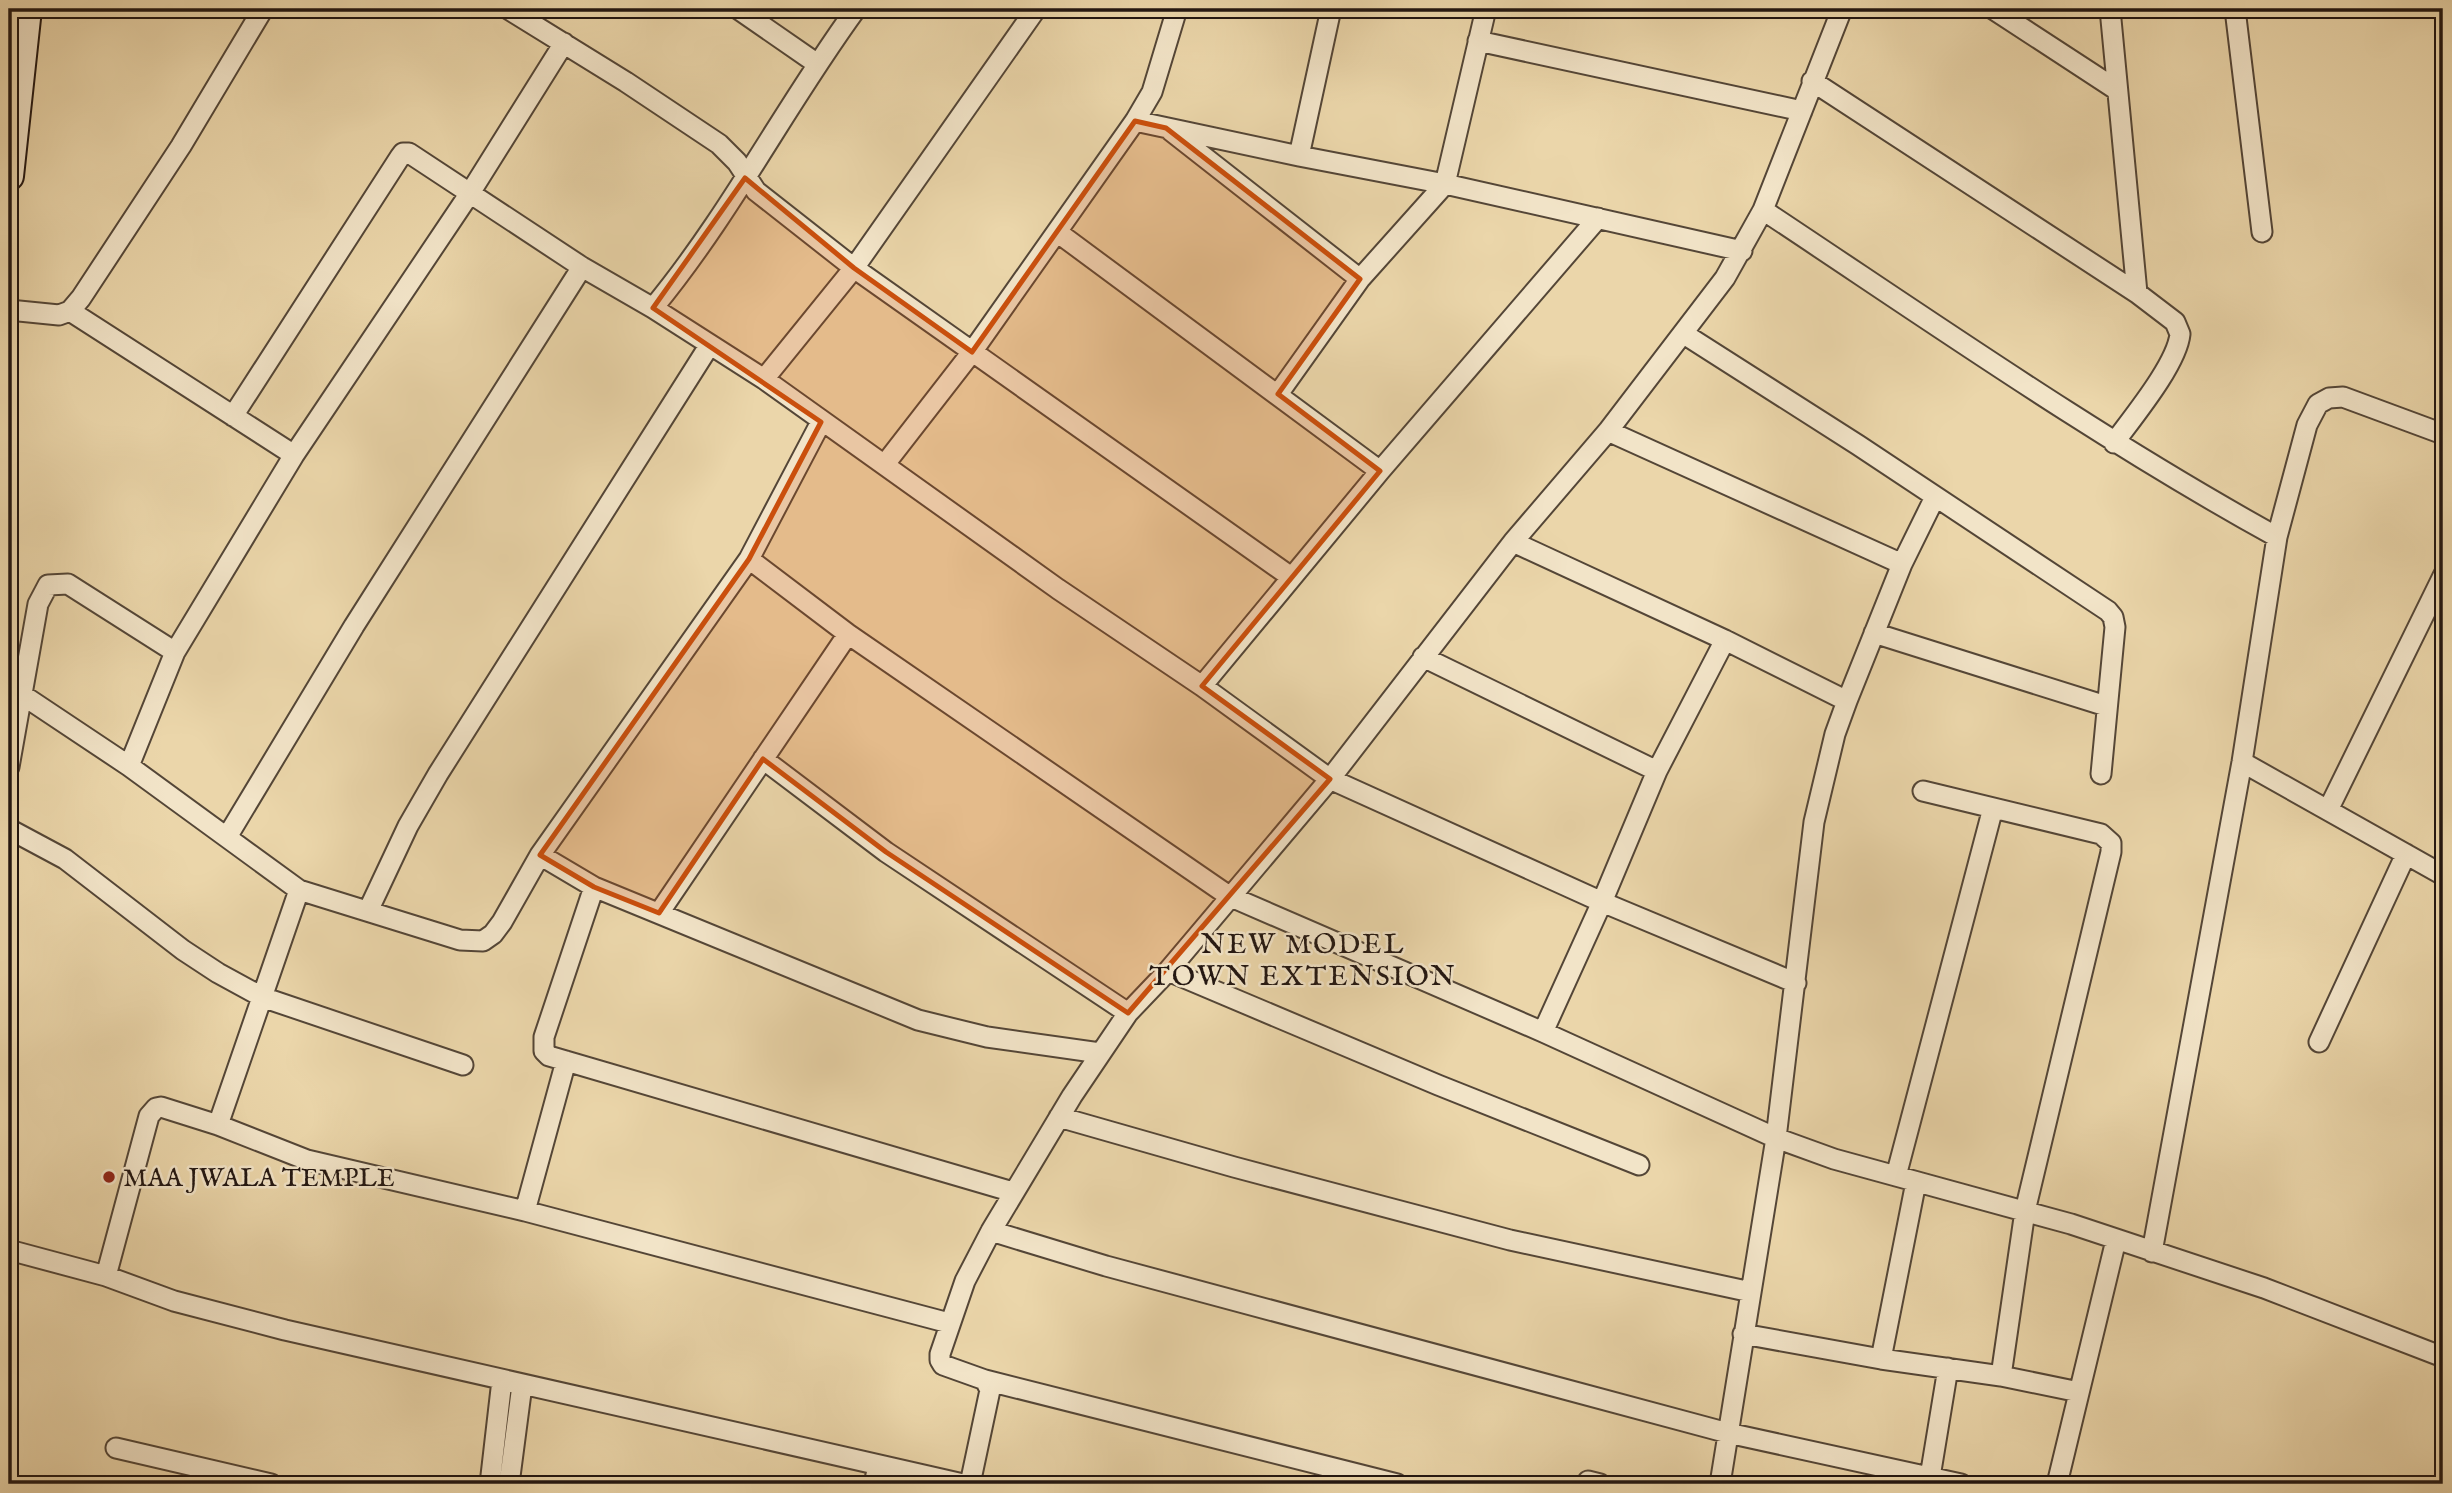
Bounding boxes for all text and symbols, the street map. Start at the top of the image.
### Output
district label: NEW MODEL TOWN EXTENSION [1149,928,1457,995]
place label: MAA JWALA TEMPLE [123,1162,395,1195]
marker: MAA JWALA TEMPLE [101,1169,117,1185]

